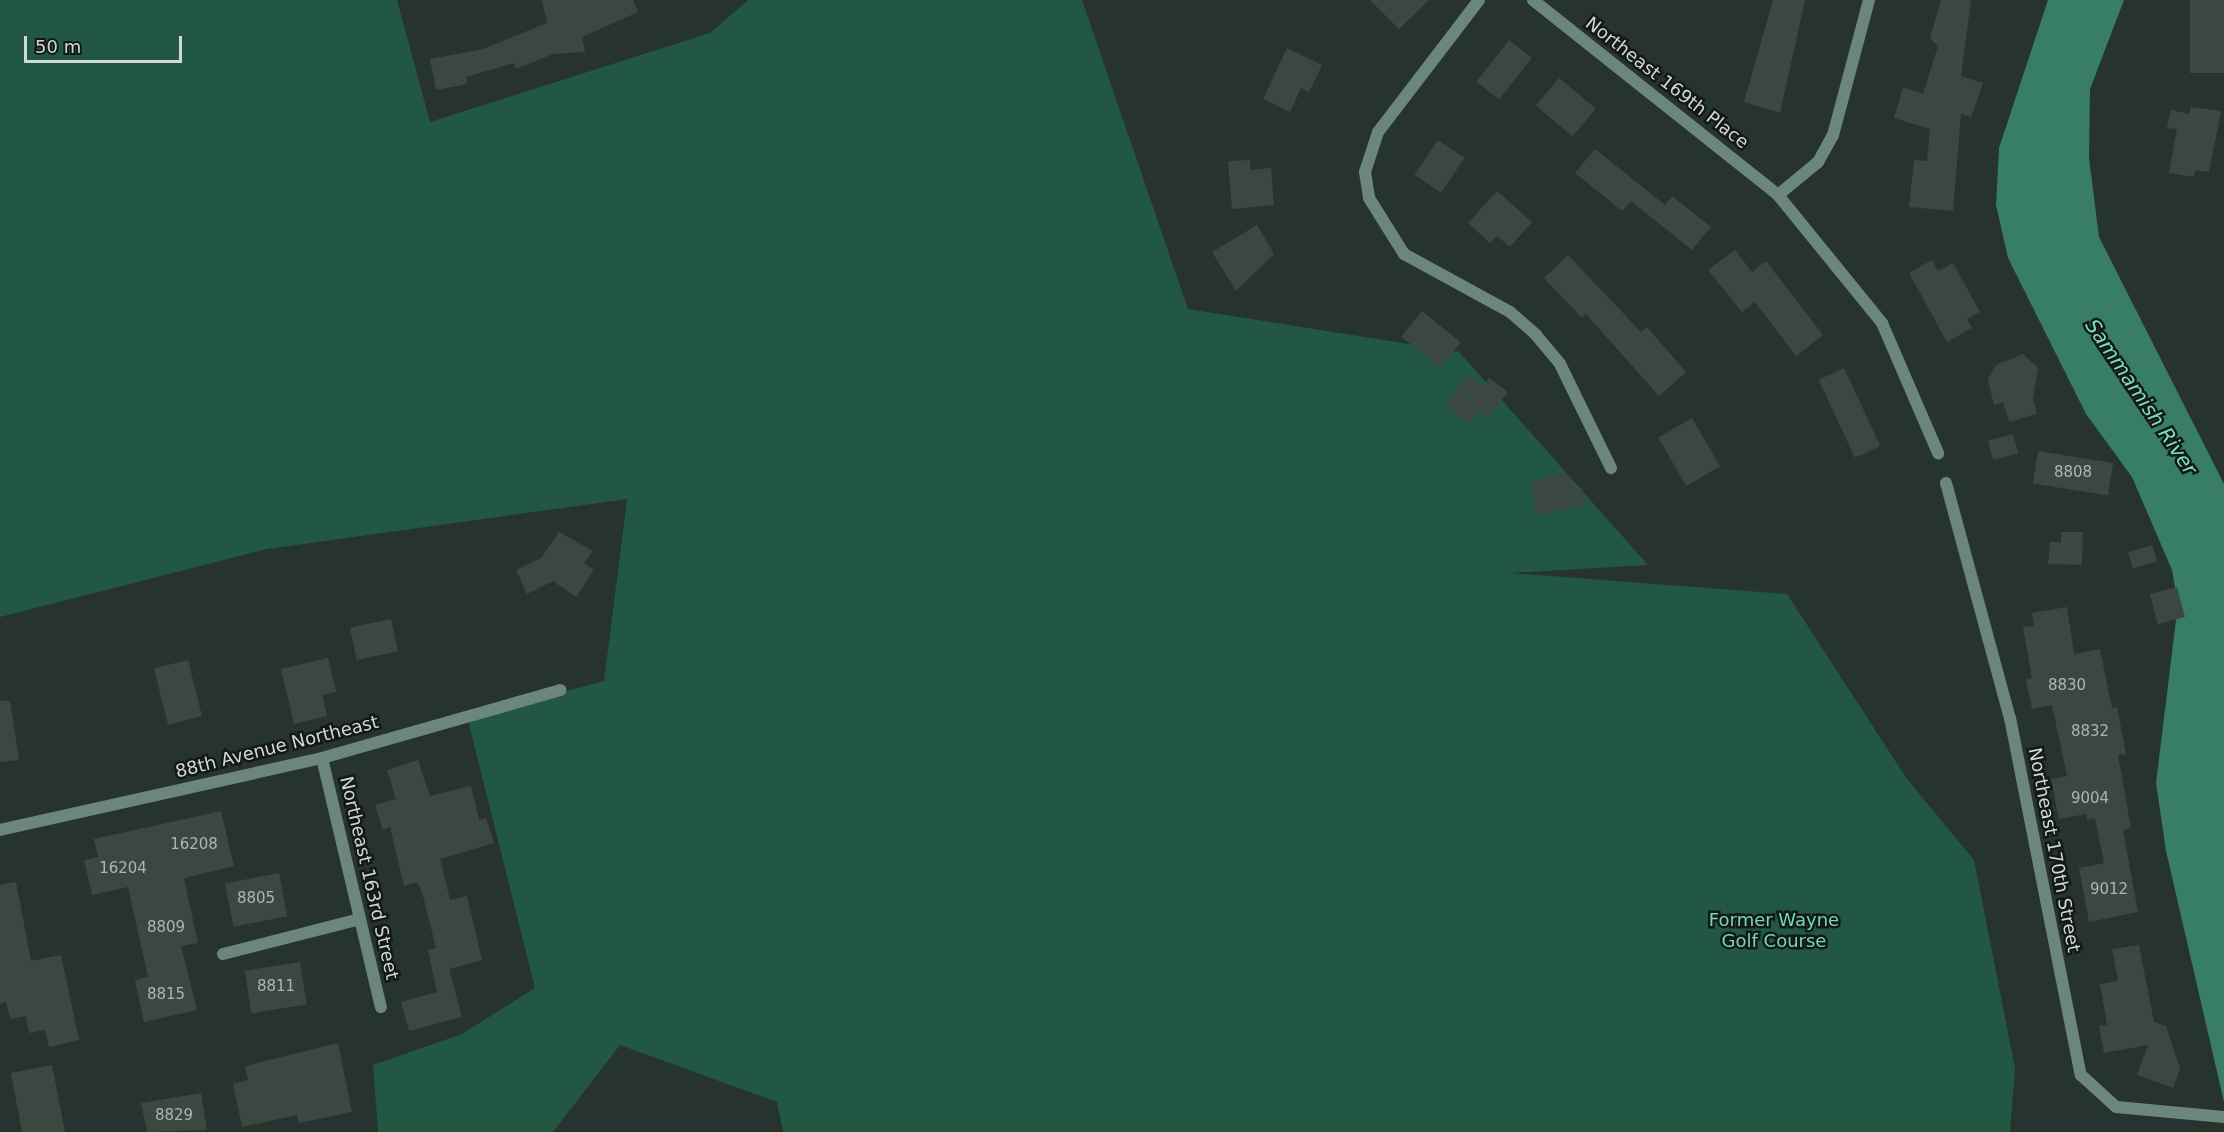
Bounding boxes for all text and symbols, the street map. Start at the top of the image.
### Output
street label: Northeast 169th Place [1581,13,1753,153]
scale bar [27,24,184,62]
text: 50 m [35,36,81,57]
water label: Sammamish River [2080,315,2202,479]
house number: 8808 [2054,464,2092,482]
house number: 8830 [2048,677,2086,695]
street label: 88th Avenue Northeast [173,711,381,783]
house number: 8832 [2071,723,2109,741]
street label: Northeast 170th Street [2024,746,2084,954]
street label: Northeast 163rd Street [335,774,403,982]
house number: 9004 [2071,790,2109,808]
house number: 16208 [170,836,218,854]
house number: 16204 [99,860,147,878]
house number: 9012 [2090,881,2128,899]
house number: 8805 [237,890,275,908]
park label: Former Wayne Golf Course [1709,910,1839,952]
house number: 8809 [147,919,185,937]
house number: 8811 [257,978,295,996]
house number: 8815 [147,986,185,1004]
house number: 8829 [155,1107,193,1125]

